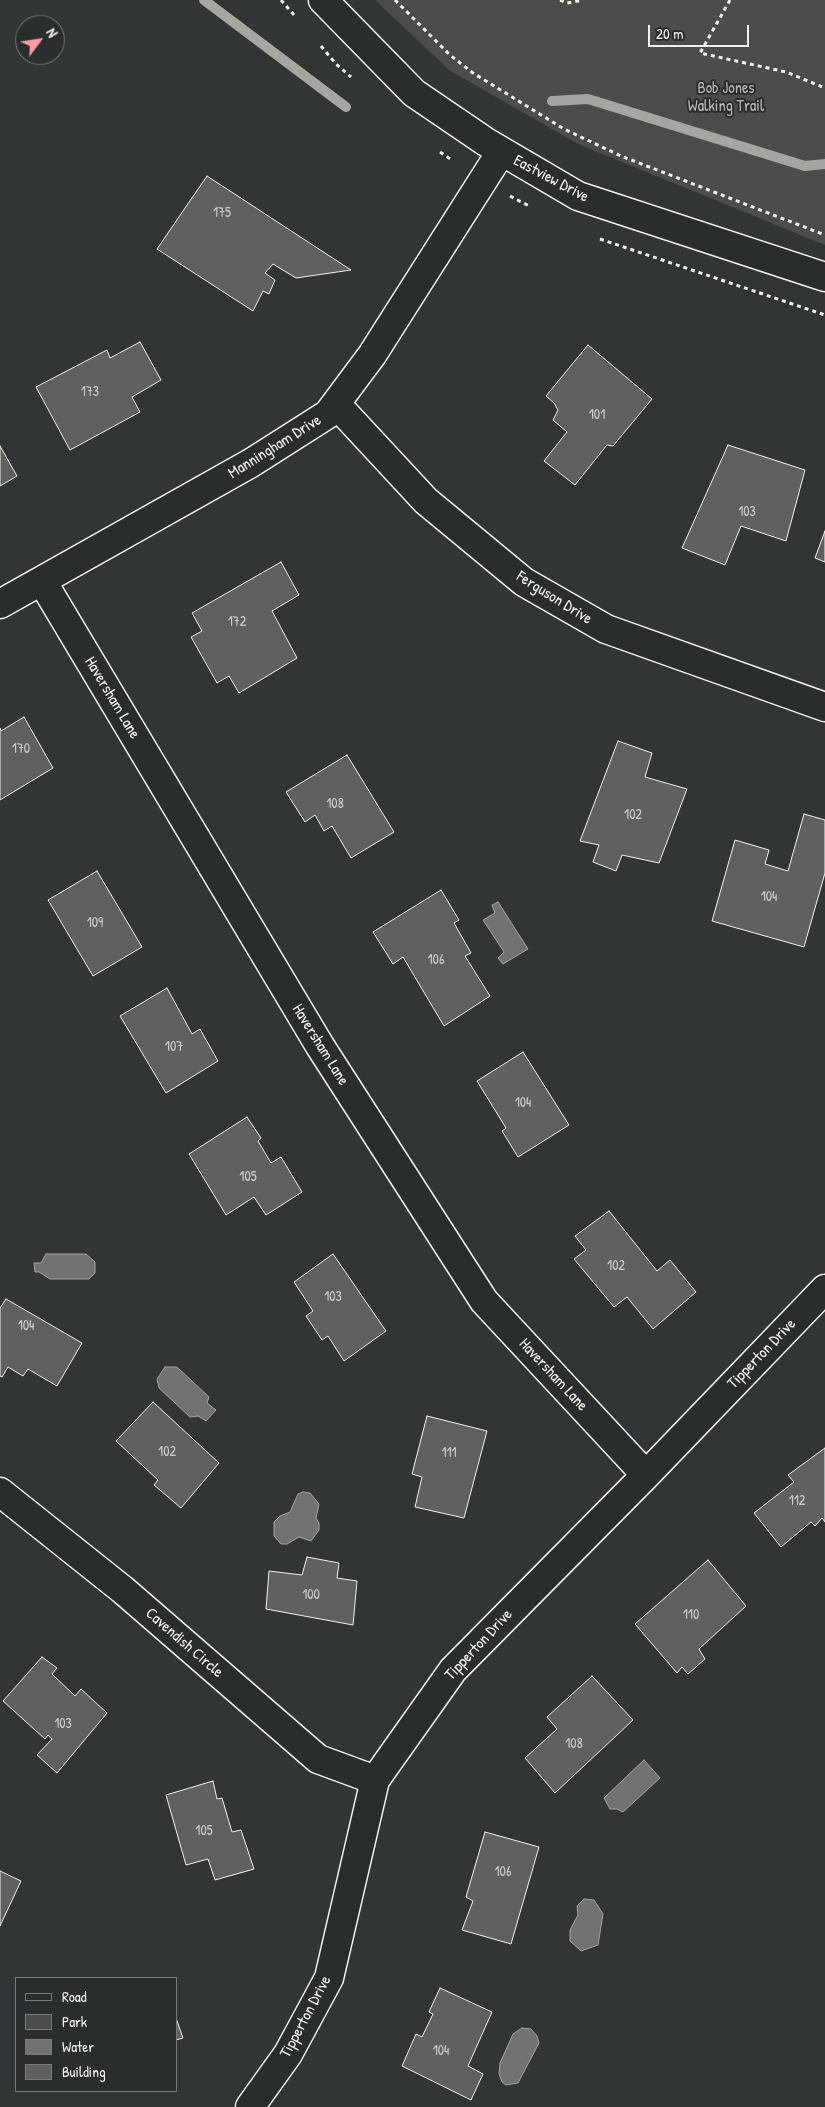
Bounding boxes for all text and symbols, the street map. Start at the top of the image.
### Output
north arrow [15,15,65,65]
scale bar [650,15,751,47]
text: 20 m [656,23,683,44]
text: N [42,24,62,41]
park label: Bob Jones Walking Trail [688,79,764,117]
street label: Eastview Drive [510,151,592,207]
house number: 175 [213,205,231,221]
house number: 173 [81,384,99,400]
house number: 101 [589,407,605,423]
street label: Manningham Drive [225,411,325,483]
house number: 103 [738,504,756,520]
street label: Ferguson Drive [513,567,595,629]
house number: 172 [228,614,246,630]
street label: Haversham Lane [80,654,144,742]
house number: 170 [12,741,30,757]
house number: 108 [326,796,344,812]
house number: 102 [624,807,642,823]
house number: 104 [761,889,777,905]
house number: 109 [87,915,103,931]
house number: 106 [428,952,444,968]
street label: Haversham Lane [287,1001,353,1089]
house number: 107 [165,1039,183,1055]
house number: 104 [515,1095,531,1111]
house number: 105 [239,1169,257,1185]
house number: 102 [607,1258,625,1274]
house number: 103 [324,1289,342,1305]
street label: Tipperton Drive [724,1315,800,1393]
house number: 104 [18,1318,34,1334]
street label: Haversham Lane [515,1335,591,1415]
house number: 102 [158,1444,176,1460]
house number: 111 [441,1445,457,1461]
house number: 112 [789,1493,805,1509]
house number: 100 [302,1587,320,1603]
street label: Cavendish Circle [141,1604,227,1682]
street label: Tipperton Drive [441,1605,517,1685]
house number: 110 [683,1607,699,1623]
house number: 103 [54,1716,72,1732]
house number: 108 [565,1736,583,1752]
house number: 105 [195,1823,213,1839]
house number: 106 [495,1864,511,1880]
street label: Tipperton Drive [276,1973,336,2061]
legend [15,1977,178,2092]
text: Road [62,1986,87,2007]
text: Park [62,2011,87,2032]
text: Water [62,2036,94,2057]
house number: 104 [433,2043,449,2059]
text: Building [62,2061,106,2082]

